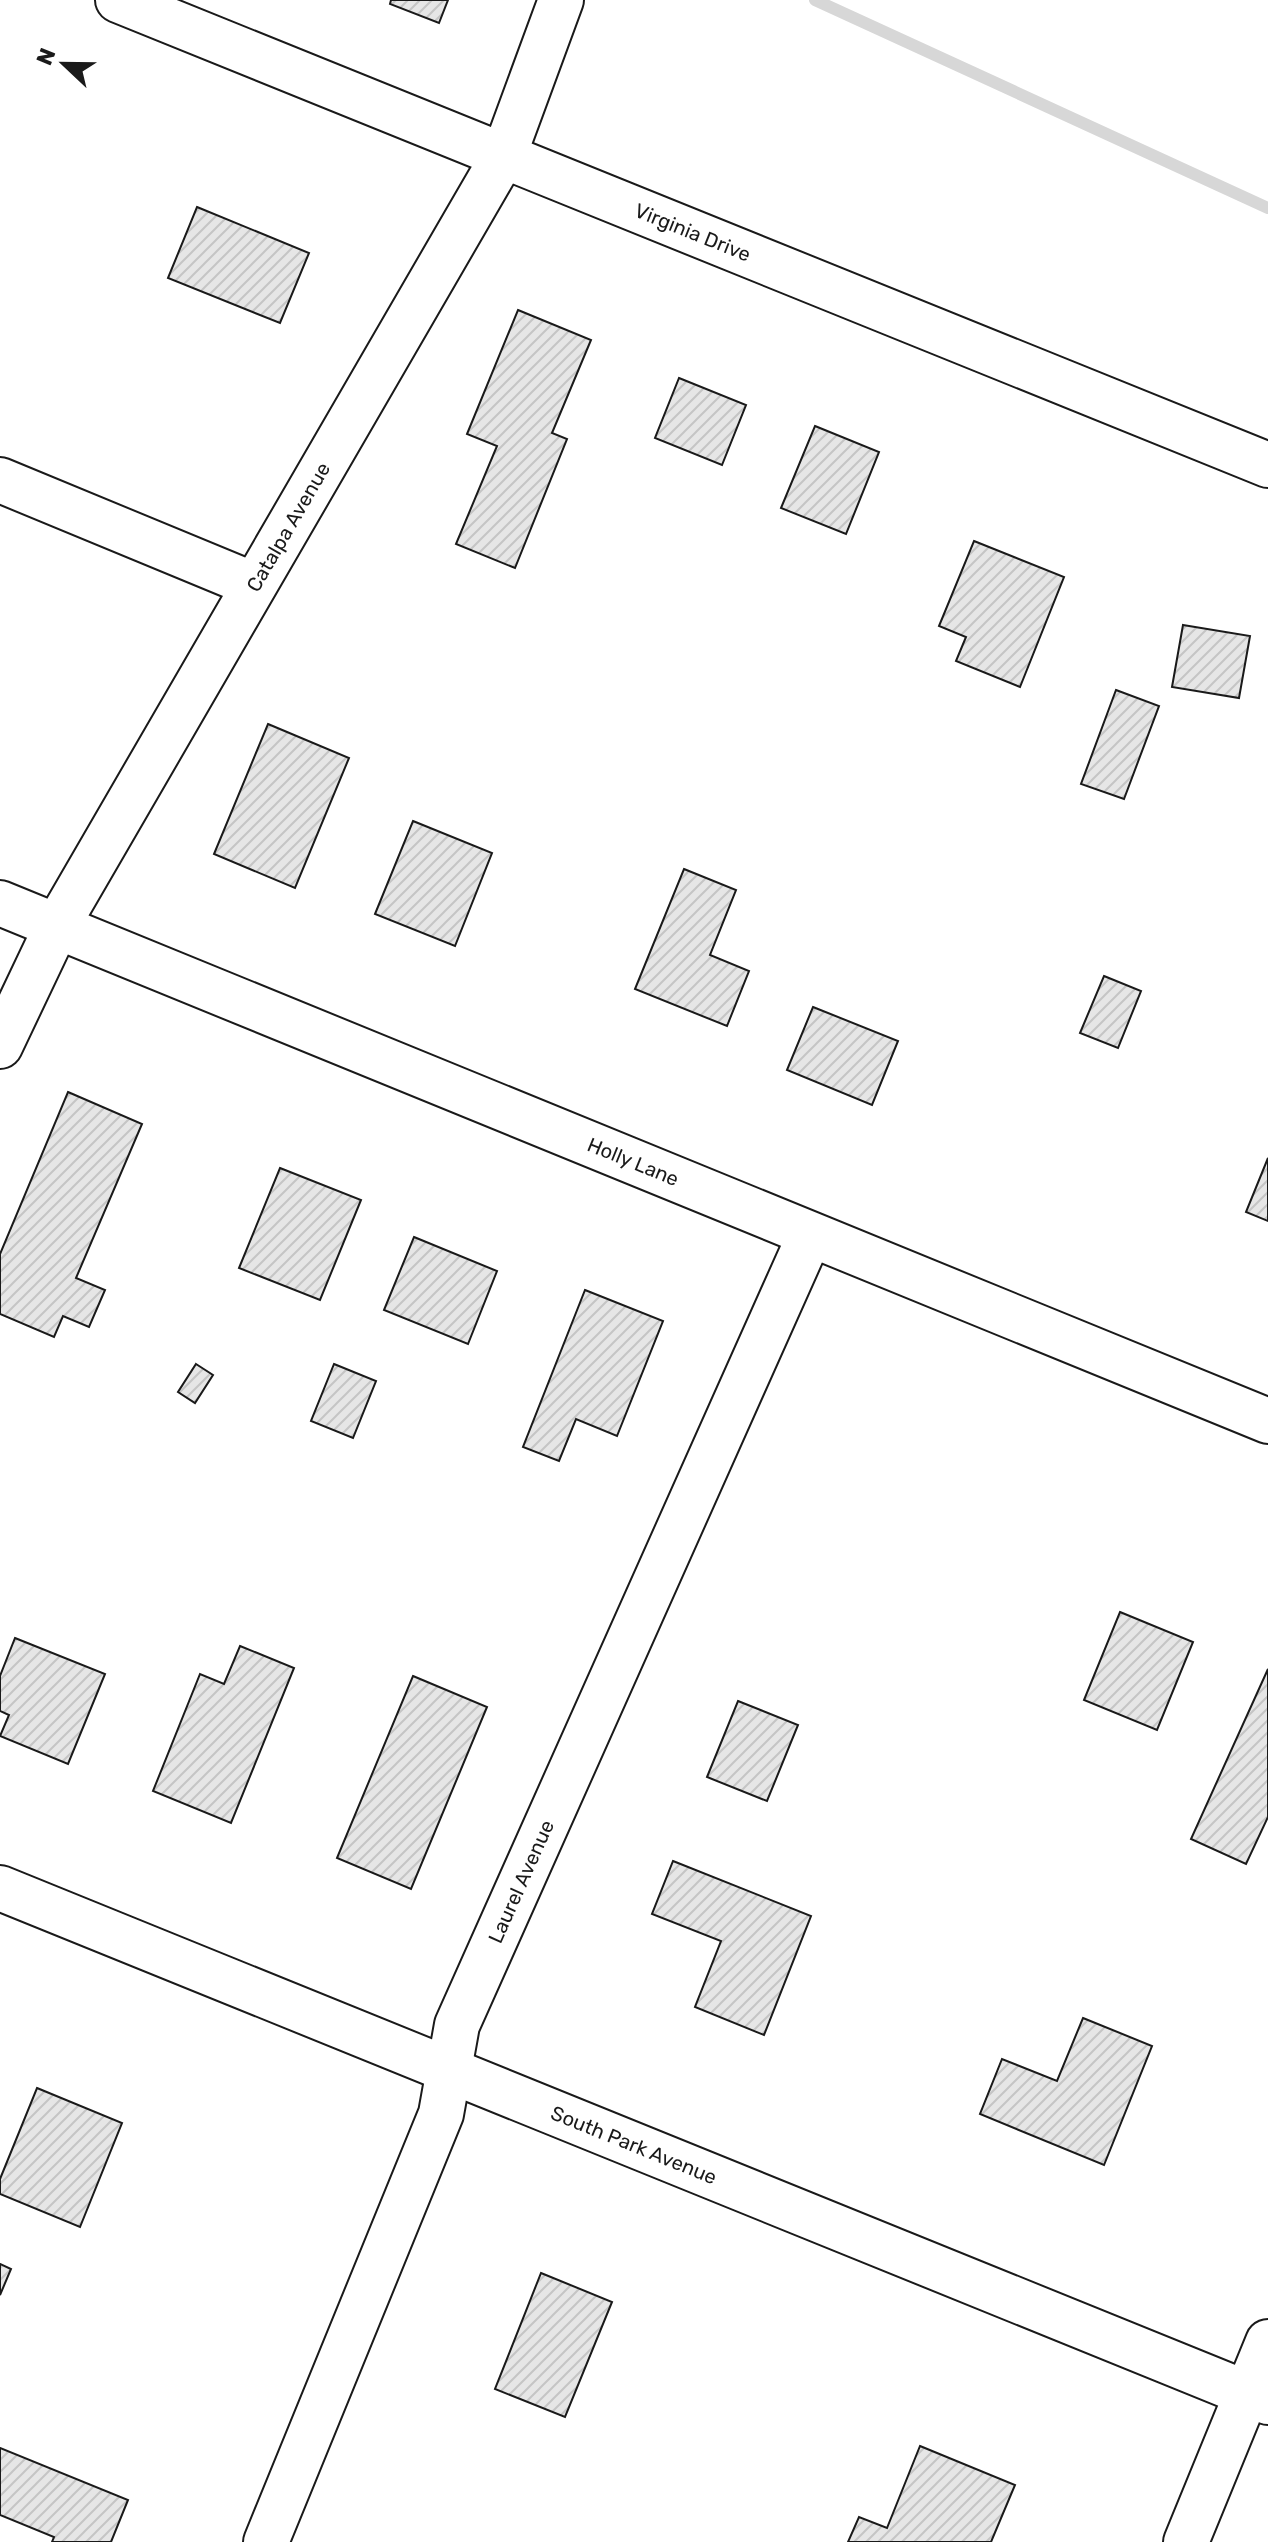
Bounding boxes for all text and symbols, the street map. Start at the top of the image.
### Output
north arrow [24,24,104,104]
text: N [30,44,61,69]
street label: Virginia Drive [631,198,754,267]
street label: Catalpa Avenue [241,458,335,596]
street label: Holly Lane [584,1132,682,1191]
street label: Laurel Avenue [483,1816,559,1947]
street label: South Park Avenue [547,2101,720,2189]

